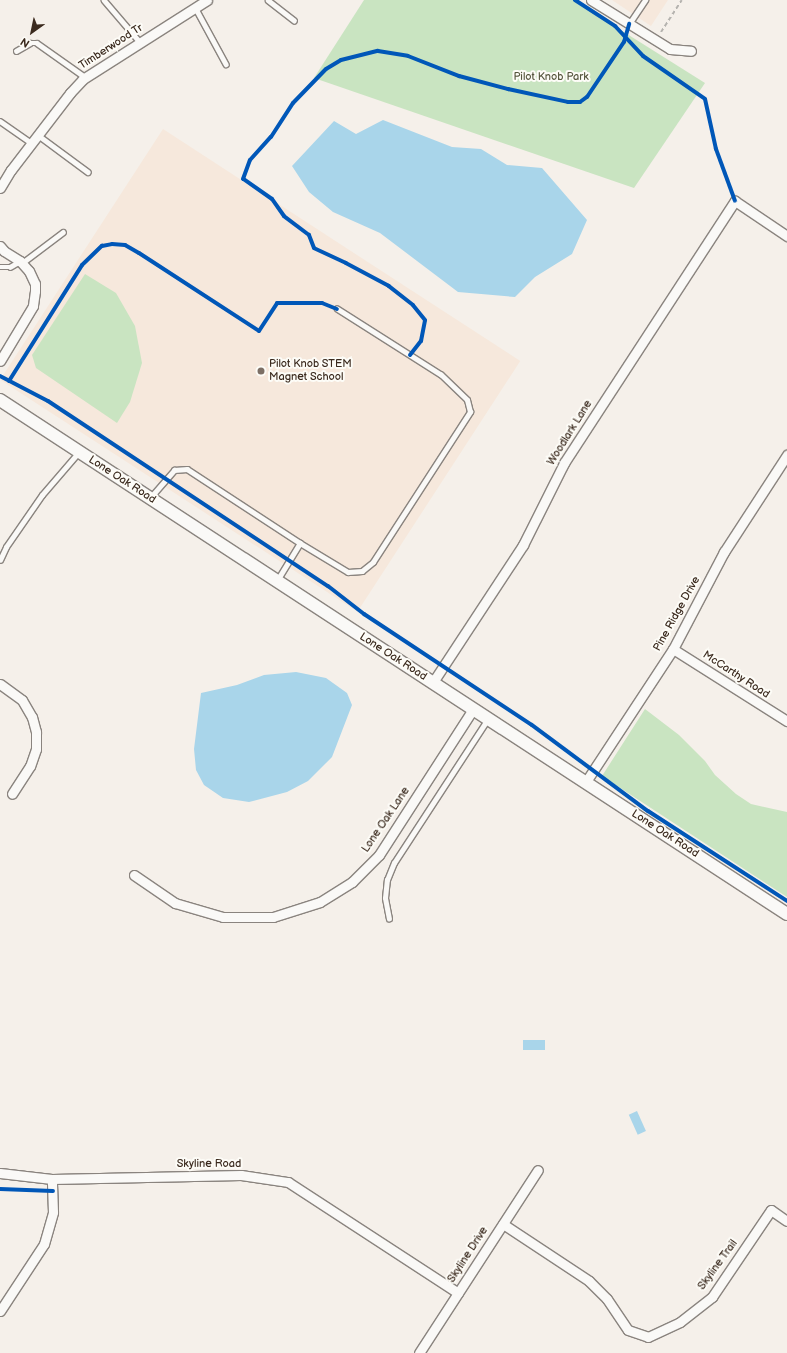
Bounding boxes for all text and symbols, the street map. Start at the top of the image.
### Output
north arrow [12,12,52,52]
street label: Timberwood Tr [76,21,146,73]
text: N [18,35,32,50]
park label: Pilot Knob Park [513,70,589,84]
place label: Pilot Knob STEM Magnet School [269,358,352,384]
marker: Pilot Knob STEM Magnet School [256,366,266,376]
street label: Woodlark Lane [545,398,595,468]
street label: Lone Oak Road [86,453,158,507]
street label: Pine Ridge Drive [651,574,703,654]
street label: Lone Oak Road [357,630,429,684]
street label: McCarthy Road [700,648,772,702]
street label: Lone Oak Lane [359,785,413,855]
street label: Lone Oak Road [629,807,701,861]
street label: Skyline Road [177,1157,241,1171]
street label: Skyline Drive [445,1225,491,1285]
street label: Skyline Trail [695,1237,741,1293]

